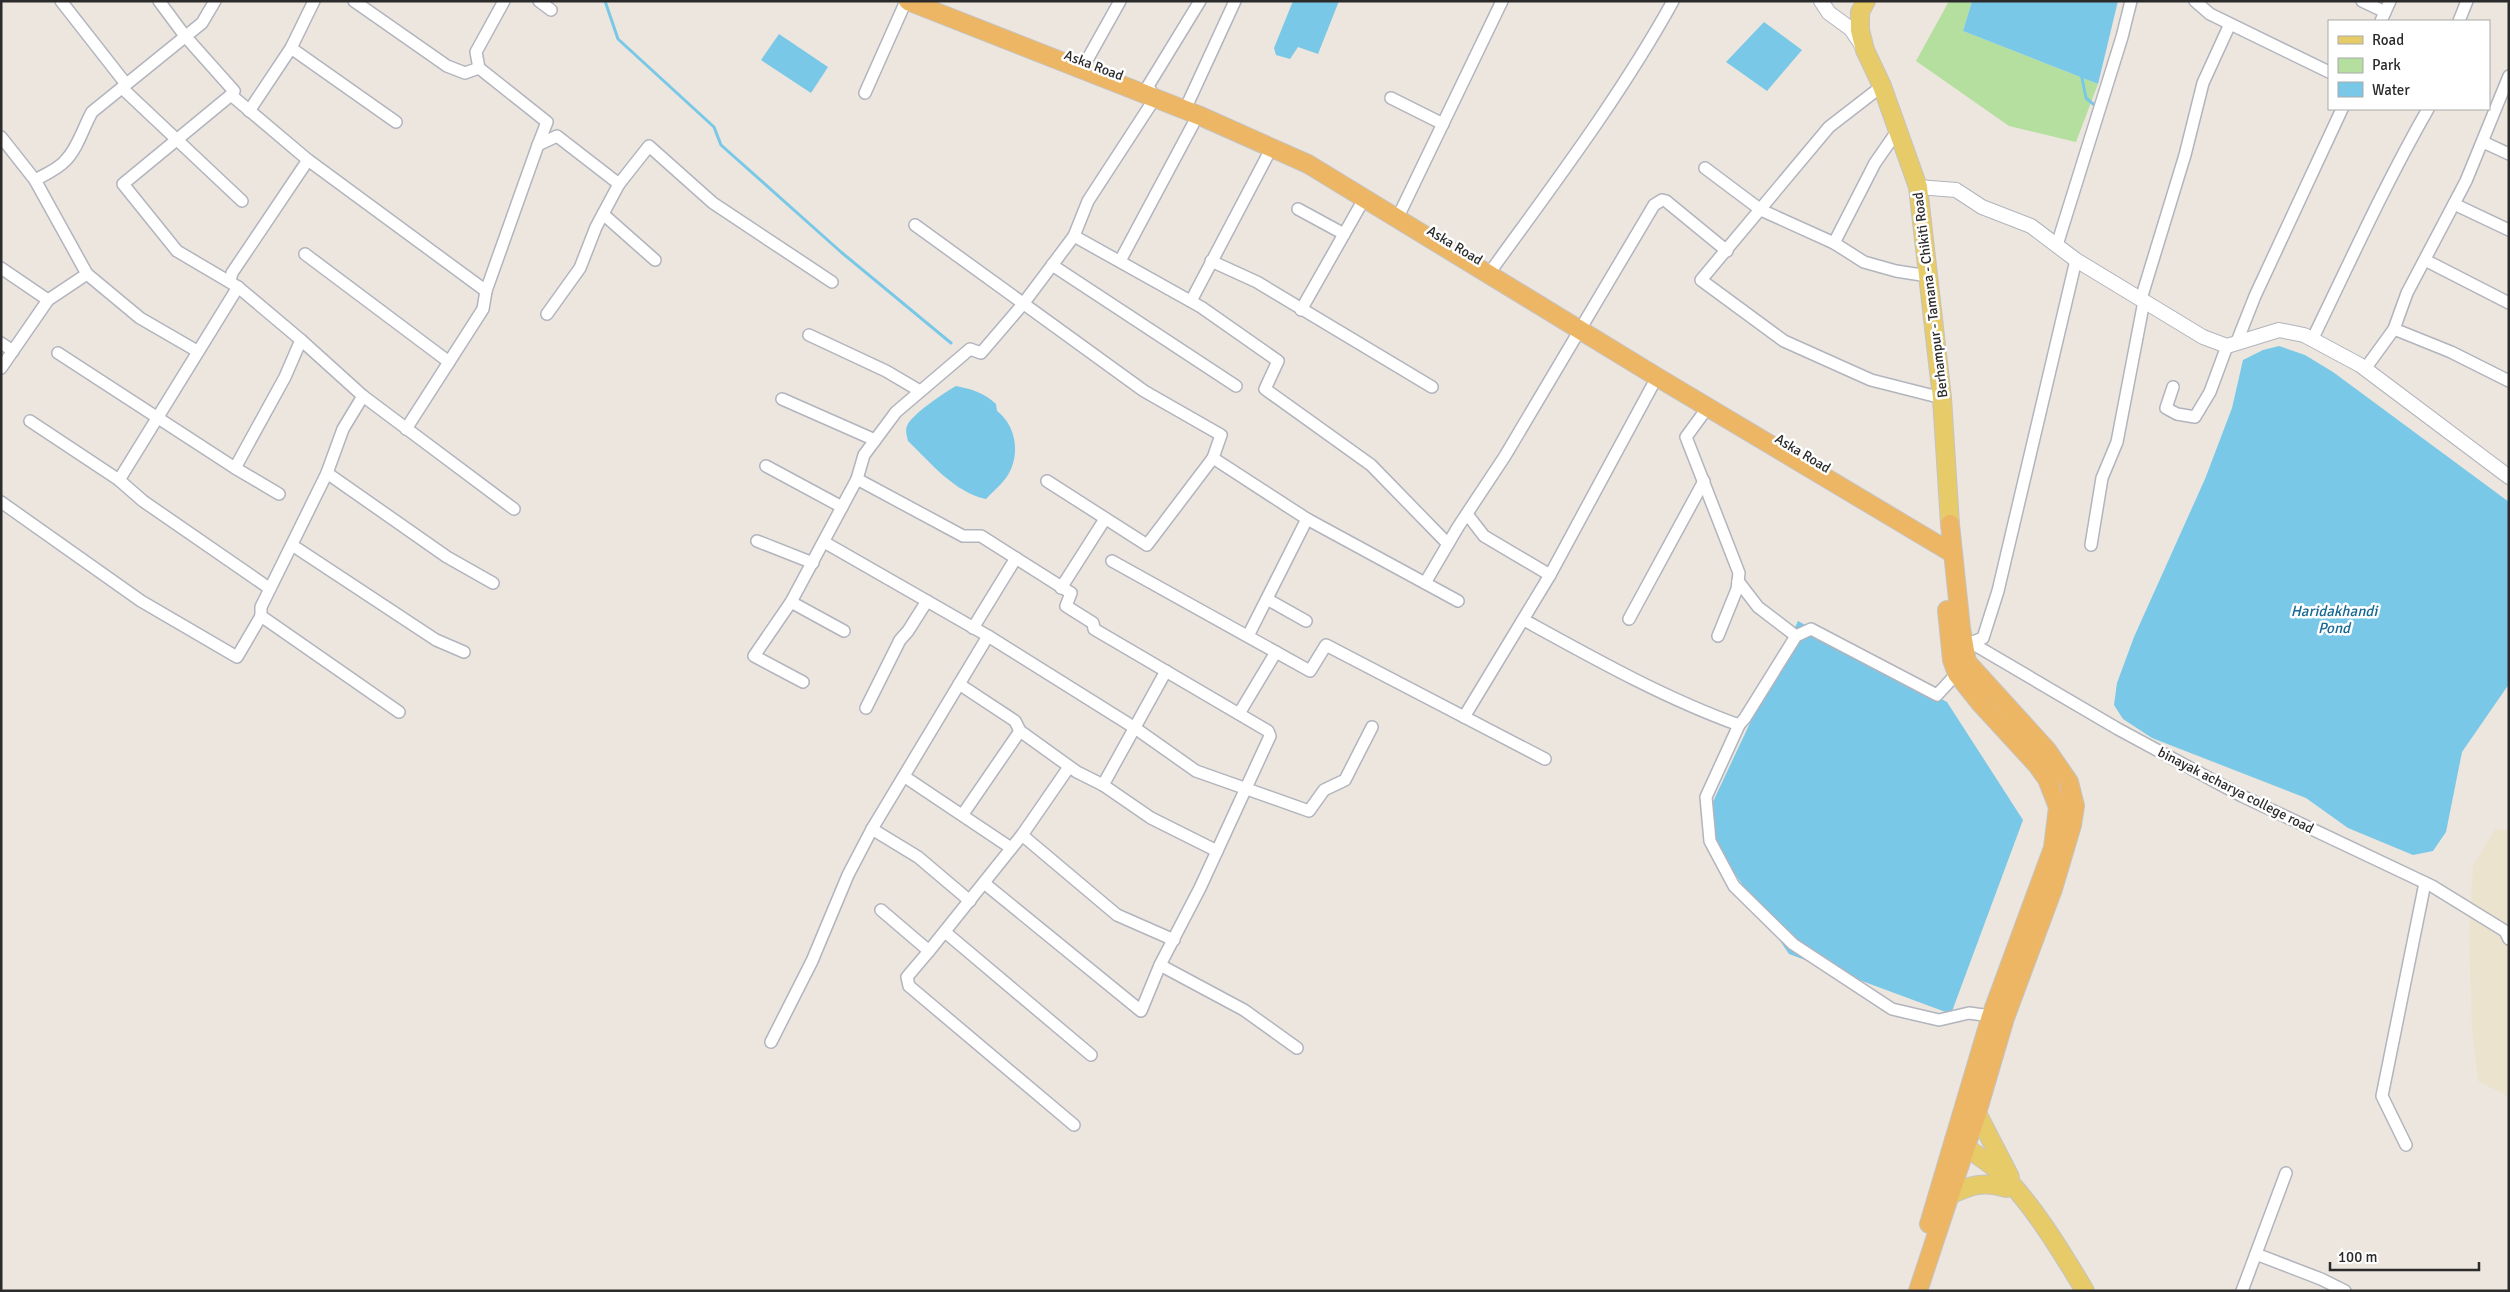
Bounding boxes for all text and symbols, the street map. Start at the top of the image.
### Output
legend [2328,20,2490,110]
text: Road [2372,31,2404,49]
street label: Aska Road [1062,46,1126,84]
text: Park [2372,56,2401,74]
text: Water [2372,81,2410,99]
street label: Berhampur - Tamana - Chikiti Road [1909,191,1952,399]
street label: Aska Road [1424,222,1486,269]
street label: Aska Road [1772,430,1834,477]
water label: Haridakhandi Pond [2291,602,2379,637]
street label: binayak acharya college road [2155,744,2317,837]
scale bar [2330,1240,2479,1272]
text: 100 m [2338,1248,2378,1266]

